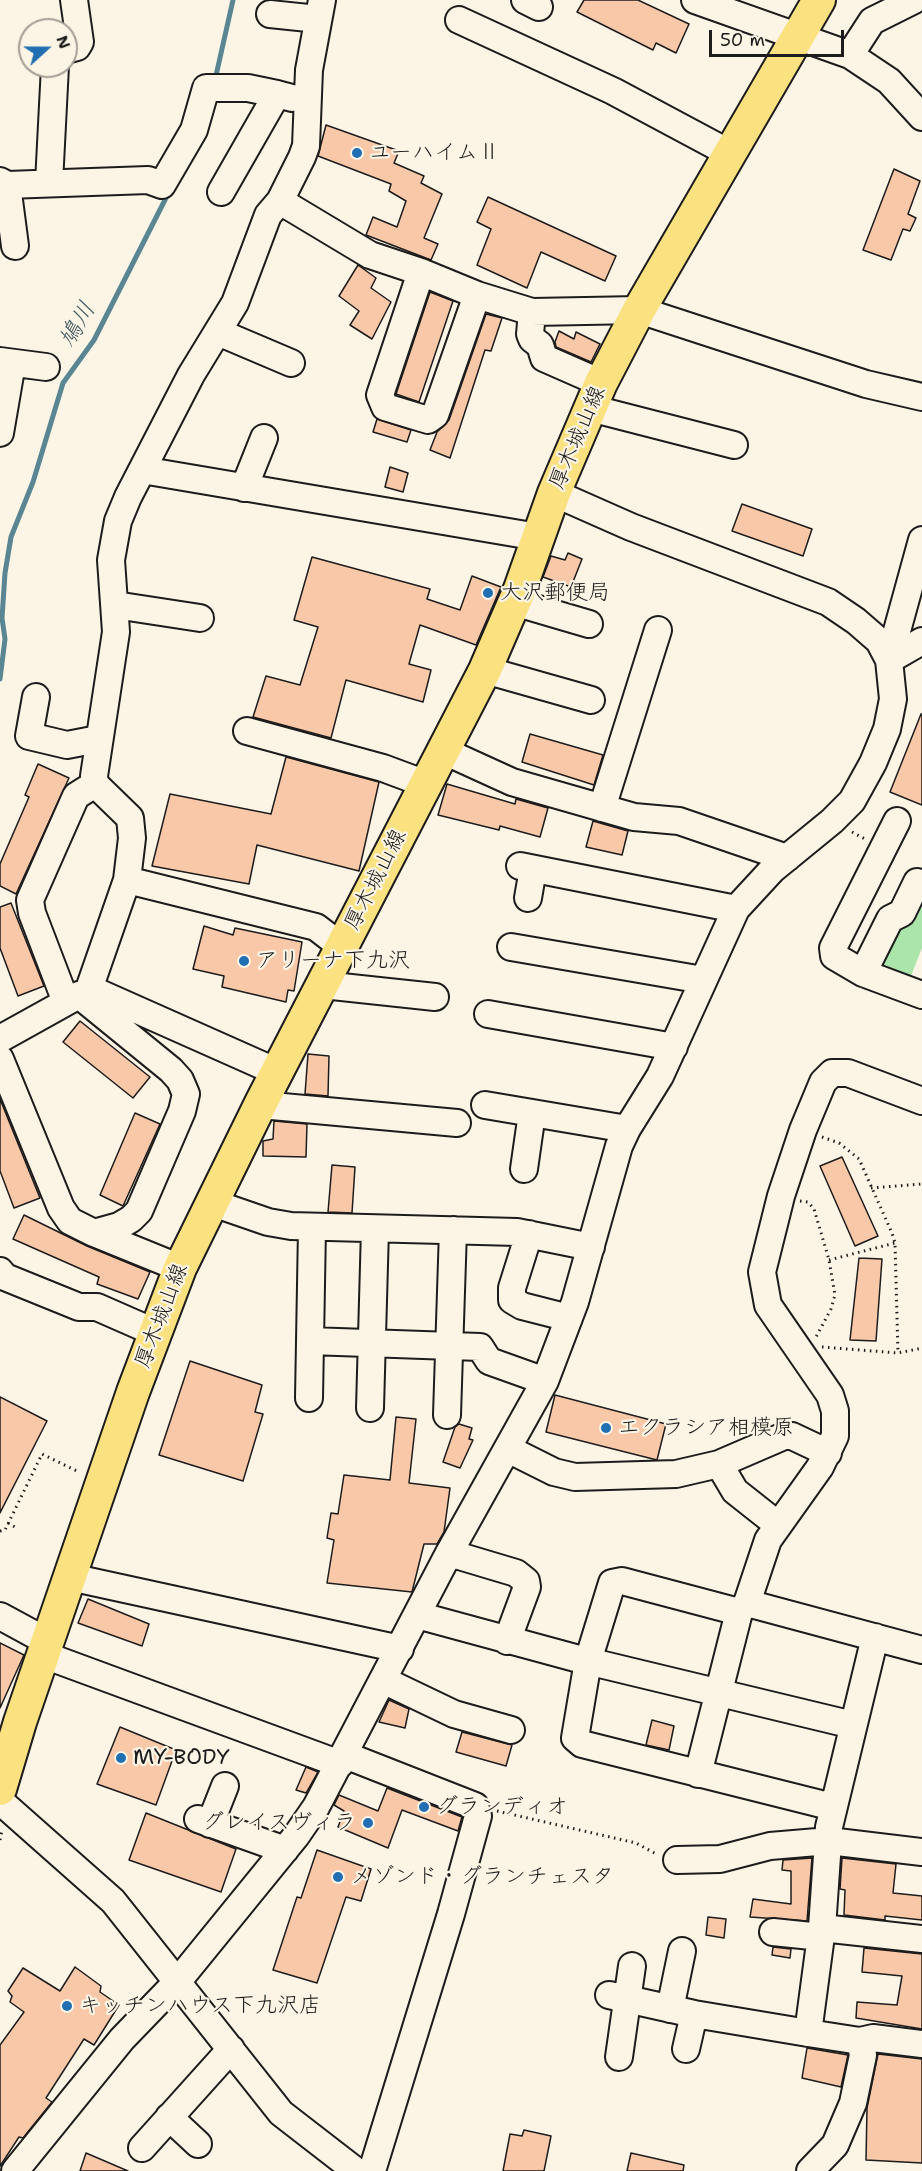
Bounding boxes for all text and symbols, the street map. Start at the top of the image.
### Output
north arrow [18,18,78,78]
scale bar [712,18,847,56]
text: 50 m [720,28,765,52]
text: N [51,32,75,52]
place label: ユーハイムⅡ [369,140,500,166]
marker: ユーハイムⅡ [350,146,364,160]
water label: 鳩川 [54,297,102,353]
street label: 厚木城山線 [544,382,612,494]
place label: 大沢郵便局 [500,580,610,606]
marker: 大沢郵便局 [481,586,495,600]
street label: 厚木城山線 [339,825,413,935]
place label: アリーナ下九沢 [256,948,410,974]
marker: アリーナ下九沢 [237,954,251,968]
street label: 厚木城山線 [130,1260,194,1372]
place label: エクラシア相模原 [618,1415,794,1441]
marker: エクラシア相模原 [599,1421,613,1435]
place label: MY-BODY [133,1745,230,1771]
marker: MY-BODY [114,1751,128,1765]
place label: グランディオ [436,1794,568,1820]
marker: グランディオ [417,1800,431,1814]
place label: グレイスヴィラ [202,1810,356,1836]
marker: グレイスヴィラ [361,1816,375,1830]
place label: メゾンド・グランチェスタ [350,1864,614,1890]
marker: メゾンド・グランチェスタ [331,1870,345,1884]
place label: キッチンハウス下九沢店 [79,1993,321,2019]
marker: キッチンハウス下九沢店 [60,1999,74,2013]

